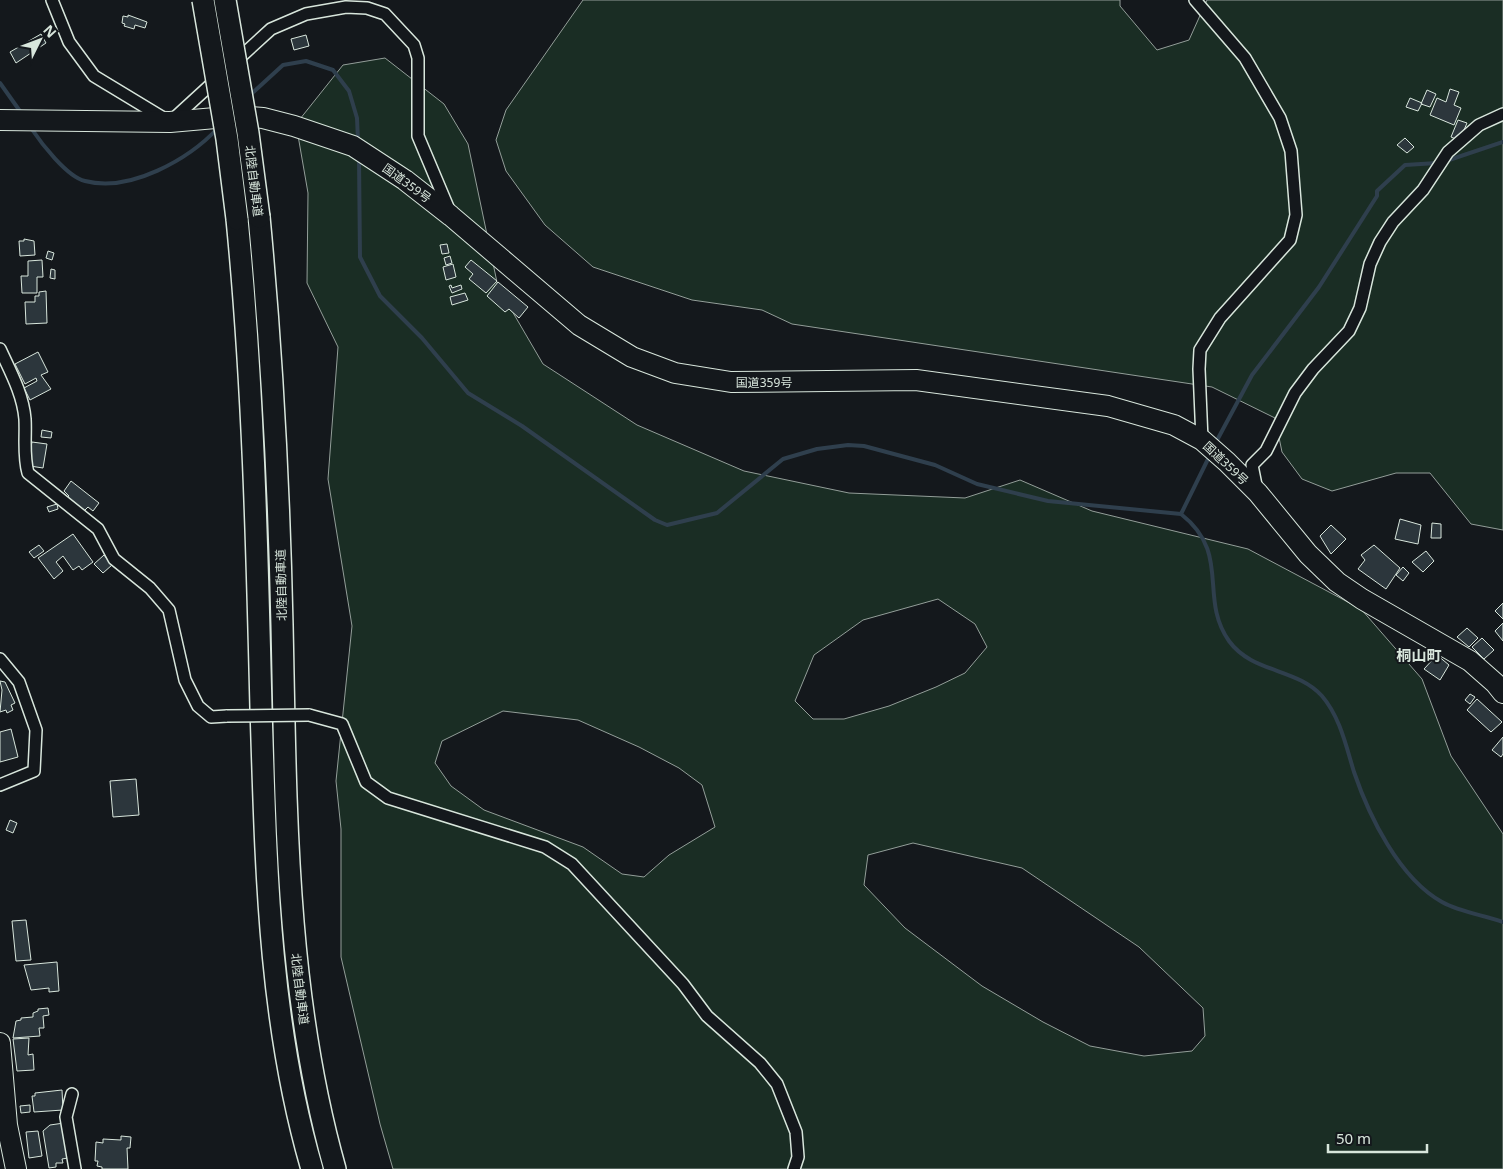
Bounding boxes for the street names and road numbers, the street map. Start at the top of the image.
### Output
street label: 北陸自動車道 [241,144,267,218]
street label: 国道359号 [379,159,435,207]
street label: 国道359号 [736,374,792,391]
street label: 国道359号 [1200,437,1252,489]
street label: 北陸自動車道 [272,549,290,621]
street label: 北陸自動車道 [287,952,313,1026]

